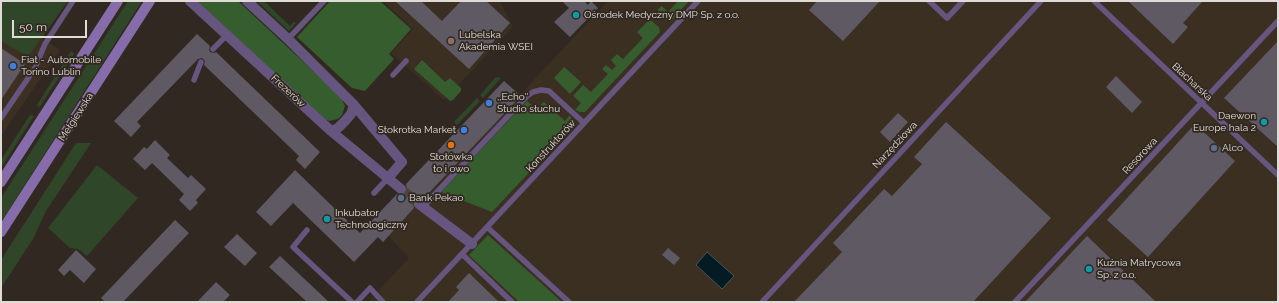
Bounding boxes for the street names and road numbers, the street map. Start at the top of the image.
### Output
street label: Blacharska [1169,60,1215,104]
street label: Frezerów [268,72,308,110]
street label: Mełgiewska [56,91,96,143]
street label: Konstruktorów [524,117,578,175]
street label: Narzędziowa [870,119,920,171]
street label: Resorowa [1120,135,1160,177]

